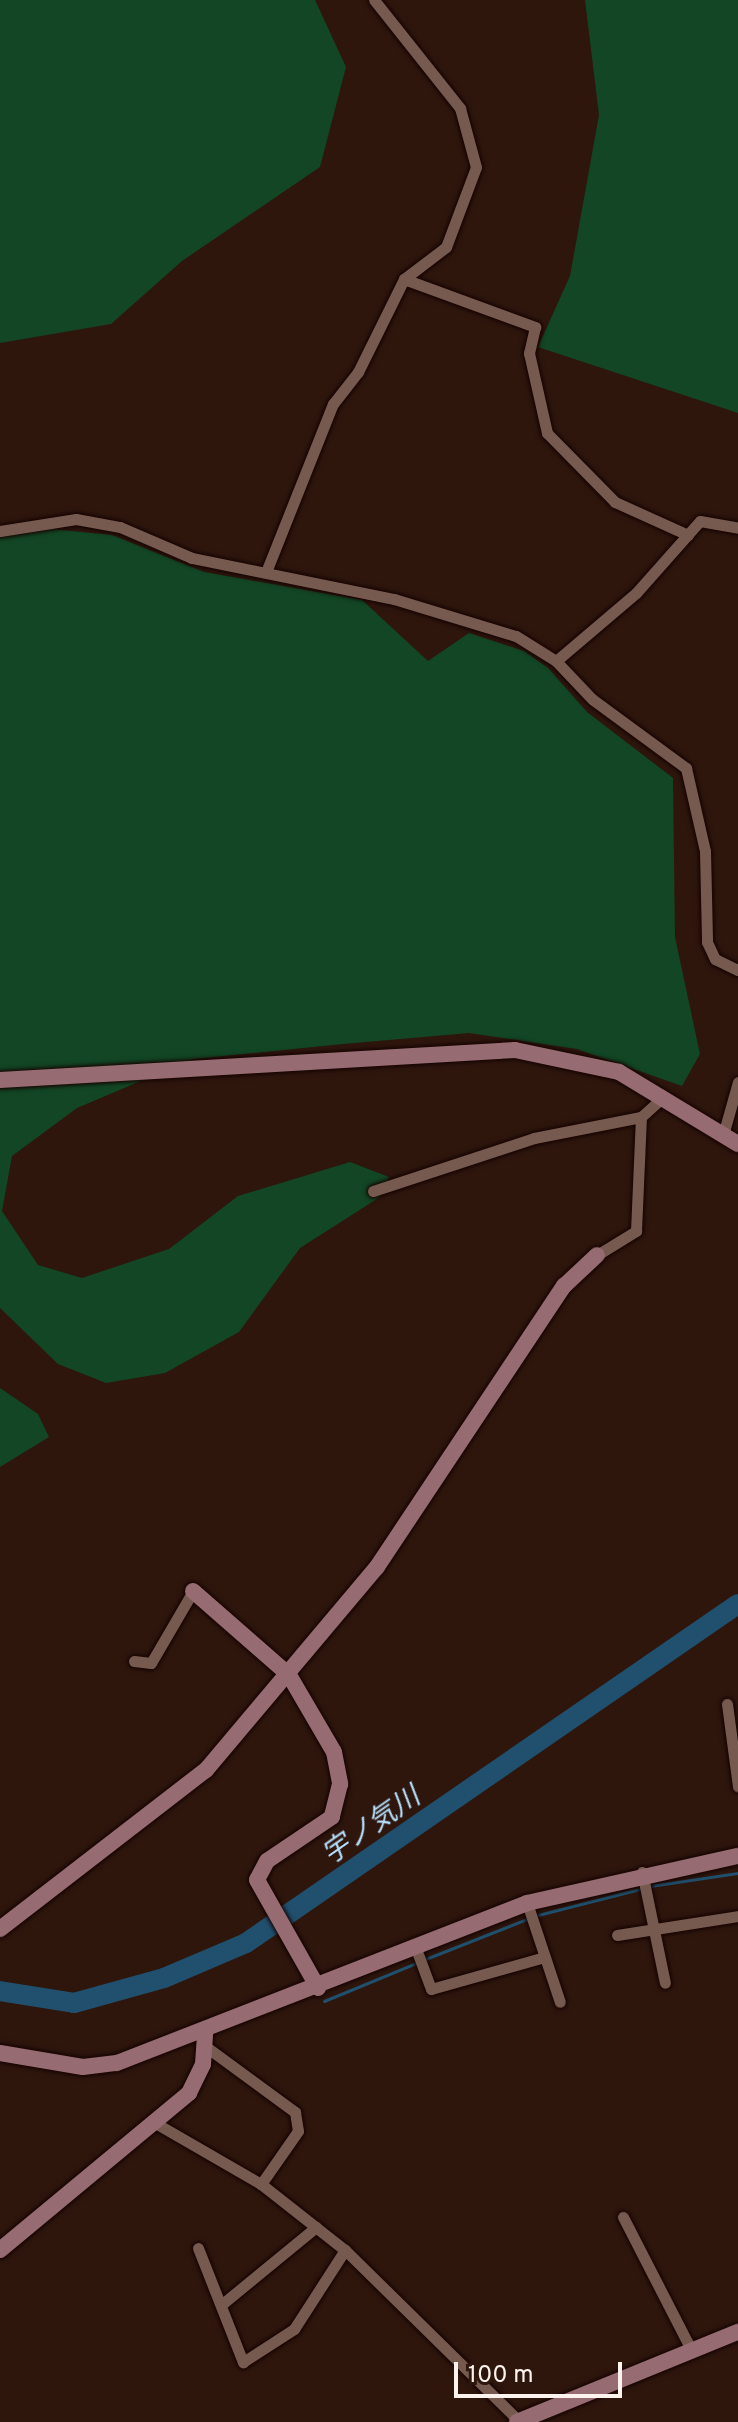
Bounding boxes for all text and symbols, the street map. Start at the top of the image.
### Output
water label: 宇ノ気川 [316,1781,428,1873]
scale bar [458,2346,626,2396]
text: 100 m [468,2361,534,2391]

